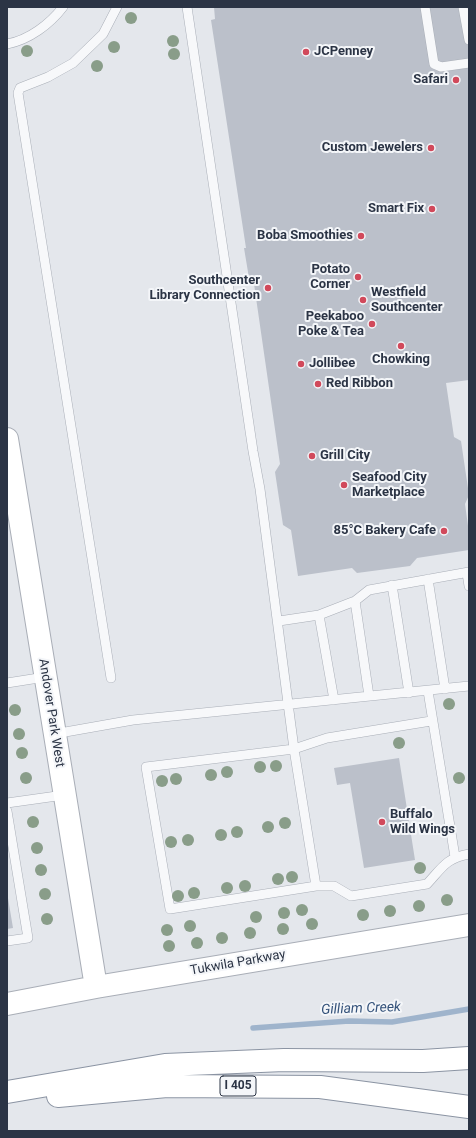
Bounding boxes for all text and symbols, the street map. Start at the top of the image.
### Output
place label: JCPenney [314,44,373,60]
marker: JCPenney [301,47,311,57]
place label: Safari [413,72,448,88]
marker: Safari [451,75,461,85]
place label: Custom Jewelers [322,140,423,156]
marker: Custom Jewelers [426,143,436,153]
place label: Smart Fix [368,201,424,217]
marker: Smart Fix [427,204,437,214]
place label: Boba Smoothies [257,228,353,244]
marker: Boba Smoothies [356,231,366,241]
place label: Potato Corner [310,262,350,293]
marker: Potato Corner [353,272,363,282]
place label: Southcenter Library Connection [149,273,260,304]
marker: Southcenter Library Connection [263,283,273,293]
place label: Westfield Southcenter [371,285,443,316]
marker: Westfield Southcenter [358,295,368,305]
place label: Peekaboo Poke & Tea [298,309,364,340]
marker: Peekaboo Poke & Tea [367,319,377,329]
marker: Chowking [396,341,406,351]
place label: Chowking [372,352,430,368]
place label: Jollibee [309,356,355,372]
marker: Jollibee [296,359,306,369]
place label: Red Ribbon [326,376,393,392]
marker: Red Ribbon [313,379,323,389]
place label: Grill City [320,448,370,464]
marker: Grill City [307,451,317,461]
place label: Seafood City Marketplace [352,470,427,501]
marker: Seafood City Marketplace [339,480,349,490]
place label: 85°C Bakery Cafe [334,523,436,539]
marker: 85°C Bakery Cafe [439,526,449,536]
street label: Andover Park West [35,658,67,768]
place label: Buffalo Wild Wings [390,807,455,838]
marker: Buffalo Wild Wings [377,817,387,827]
street label: Tukwila Parkway [189,947,287,979]
water label: Gilliam Creek [321,999,401,1019]
road number: I 405 [220,1076,256,1096]

